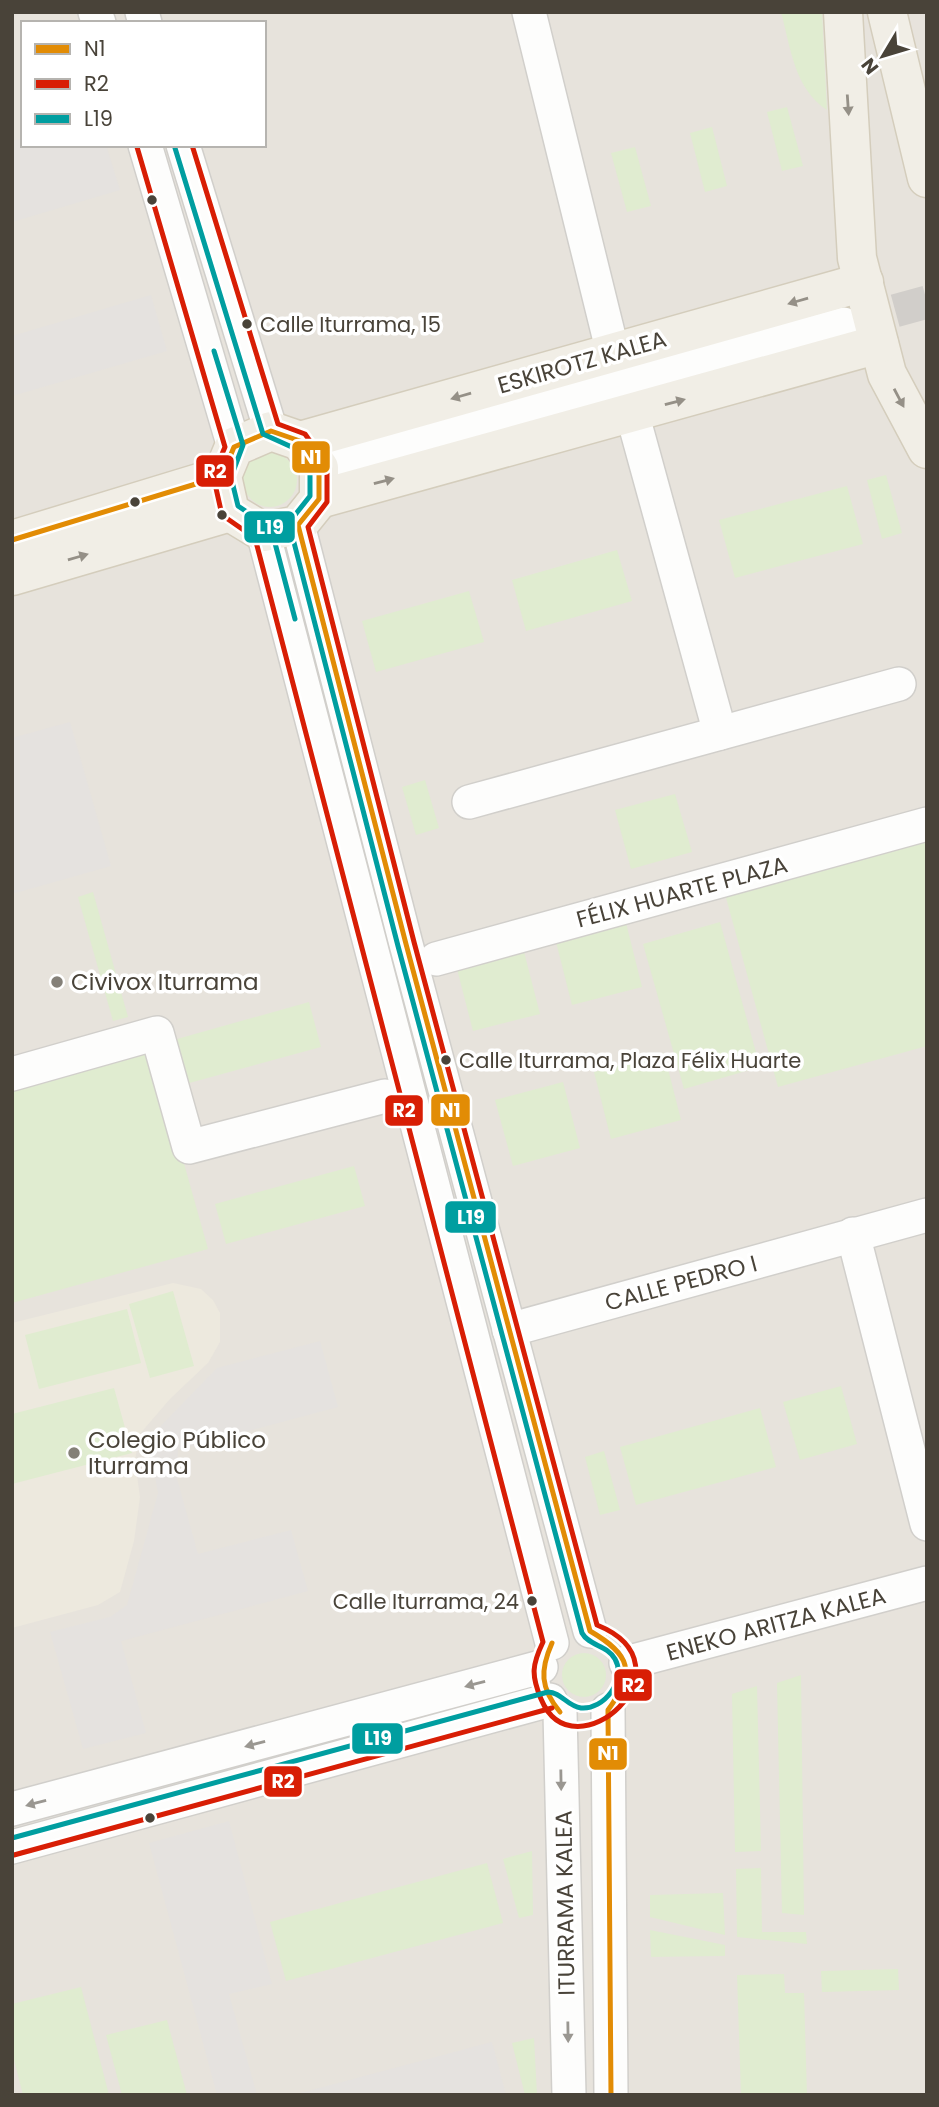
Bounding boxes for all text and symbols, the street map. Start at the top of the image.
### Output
legend [21,21,266,147]
north arrow [848,21,918,91]
text: N1 [84,34,105,63]
text: N [855,52,885,80]
text: R2 [84,69,109,98]
one-way arrow [843,94,854,116]
text: L19 [84,104,113,133]
unlabelled marker [145,193,159,207]
one-way arrow [787,296,809,307]
place label: Calle Iturrama, 15 [260,310,441,339]
marker: Calle Iturrama, 15 [240,317,254,331]
street label: ESKIROTZ KALEA [494,323,670,401]
one-way arrow [894,388,905,408]
one-way arrow [450,391,471,401]
one-way arrow [665,396,686,406]
line badge: N1 [291,440,331,474]
text: N1 [300,444,322,471]
line badge: R2 [195,454,235,488]
text: R2 [203,458,227,485]
one-way arrow [374,475,396,486]
unlabelled marker [128,495,142,509]
unlabelled marker [215,508,229,522]
line badge: L19 [243,510,296,544]
text: L19 [256,514,284,541]
one-way arrow [68,551,89,561]
street label: FÉLIX HUARTE PLAZA [573,848,791,936]
place label: Civivox Iturrama [71,966,258,998]
marker: Civivox Iturrama [49,974,65,990]
place label: Calle Iturrama, Plaza Félix Huarte [459,1046,801,1075]
marker: Calle Iturrama, Plaza Félix Huarte [439,1053,453,1067]
line badge: N1 [430,1093,471,1127]
line badge: R2 [384,1094,424,1127]
text: R2 [392,1097,416,1124]
text: N1 [439,1097,461,1124]
line badge: L19 [444,1200,497,1234]
text: L19 [457,1204,485,1231]
street label: CALLE PEDRO I [601,1247,761,1319]
place label: Colegio Público Iturrama [88,1424,266,1482]
marker: Colegio Público Iturrama [66,1445,82,1461]
street label: ENEKO ARITZA KALEA [663,1579,889,1669]
place label: Calle Iturrama, 24 [333,1587,519,1616]
marker: Calle Iturrama, 24 [525,1594,539,1608]
line badge: R2 [613,1668,653,1702]
text: R2 [621,1672,645,1699]
one-way arrow [464,1679,486,1690]
line badge: L19 [351,1722,404,1755]
text: L19 [364,1725,392,1752]
line badge: N1 [588,1737,628,1771]
one-way arrow [244,1739,265,1749]
text: N1 [597,1740,619,1767]
line badge: R2 [263,1765,303,1798]
text: R2 [271,1768,295,1795]
one-way arrow [556,1769,567,1791]
one-way arrow [24,1798,46,1809]
street label: ITURRAMA KALEA [547,1810,583,1996]
unlabelled marker [143,1811,157,1825]
one-way arrow [562,2021,573,2043]

